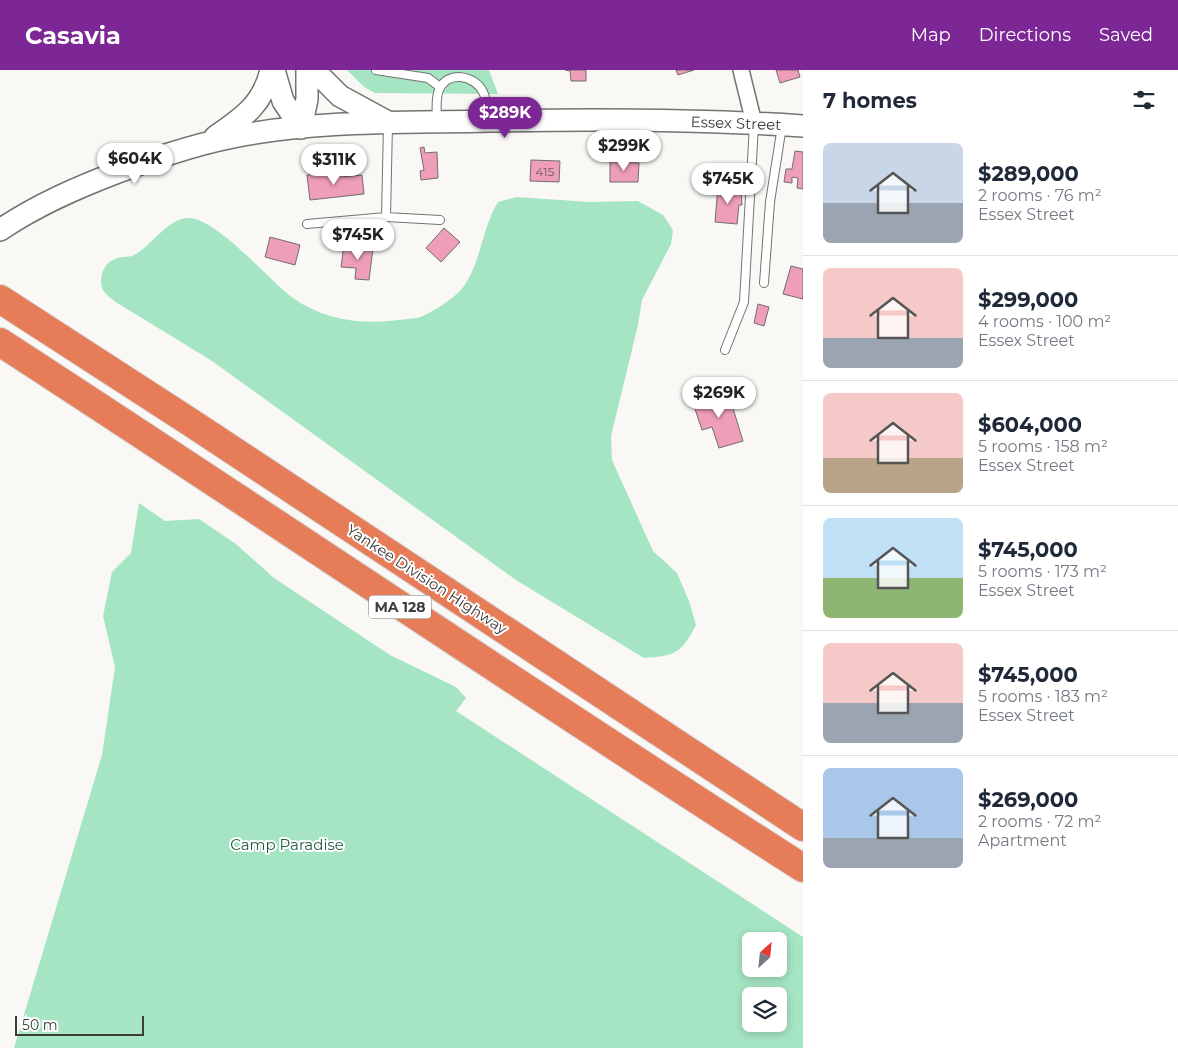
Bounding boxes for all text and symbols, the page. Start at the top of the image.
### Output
text: Casavia [25,21,121,50]
text: Map [911,24,951,46]
text: Directions [979,24,1071,46]
text: Saved [1099,24,1153,46]
icon: filters [1130,86,1158,114]
text: 7 homes [823,88,917,113]
pin: $289K [470,97,540,139]
text: $289K [479,103,531,122]
street label: Essex Street [690,112,782,134]
pin: $299K [589,129,659,172]
text: $299K [598,136,650,155]
pin: $604K [100,142,170,185]
pin: $311K [299,144,369,186]
text: $604K [108,149,162,168]
text: $311K [312,150,356,169]
text: $289,000 [978,161,1079,186]
pin: $745K [693,162,763,205]
icon: home [863,163,923,223]
house number: 415 [536,164,555,179]
text: $745K [702,169,754,188]
text: 2 rooms · 76 m² [978,186,1102,205]
text: Essex Street [978,205,1075,224]
pin: $745K [323,218,393,261]
text: $745K [332,225,384,244]
text: $299,000 [978,287,1078,312]
icon: home [863,288,923,348]
text: 4 rooms · 100 m² [978,312,1111,331]
text: Essex Street [978,331,1075,350]
pin: $269K [684,376,754,419]
text: $269K [693,383,745,402]
text: $604,000 [978,412,1082,437]
icon: home [863,413,923,473]
text: 5 rooms · 158 m² [978,437,1108,456]
text: Essex Street [978,456,1075,475]
street label: Yankee Division Highway [343,520,512,639]
text: $745,000 [978,537,1078,562]
icon: home [863,538,923,598]
text: 5 rooms · 173 m² [978,562,1107,581]
text: Essex Street [978,581,1075,600]
road number: MA 128 [369,596,431,618]
text: $745,000 [978,662,1078,687]
icon: home [863,663,923,723]
text: 5 rooms · 183 m² [978,687,1108,706]
text: Essex Street [978,706,1075,725]
text: $269,000 [978,787,1078,812]
icon: home [863,788,923,848]
text: 2 rooms · 72 m² [978,812,1101,831]
text: Apartment [978,831,1067,850]
park label: Camp Paradise [230,835,344,854]
north arrow [742,932,788,978]
map controls [742,932,787,1032]
button: layers [742,987,787,1032]
scale bar [15,1013,144,1036]
text: 50 m [22,1016,58,1034]

